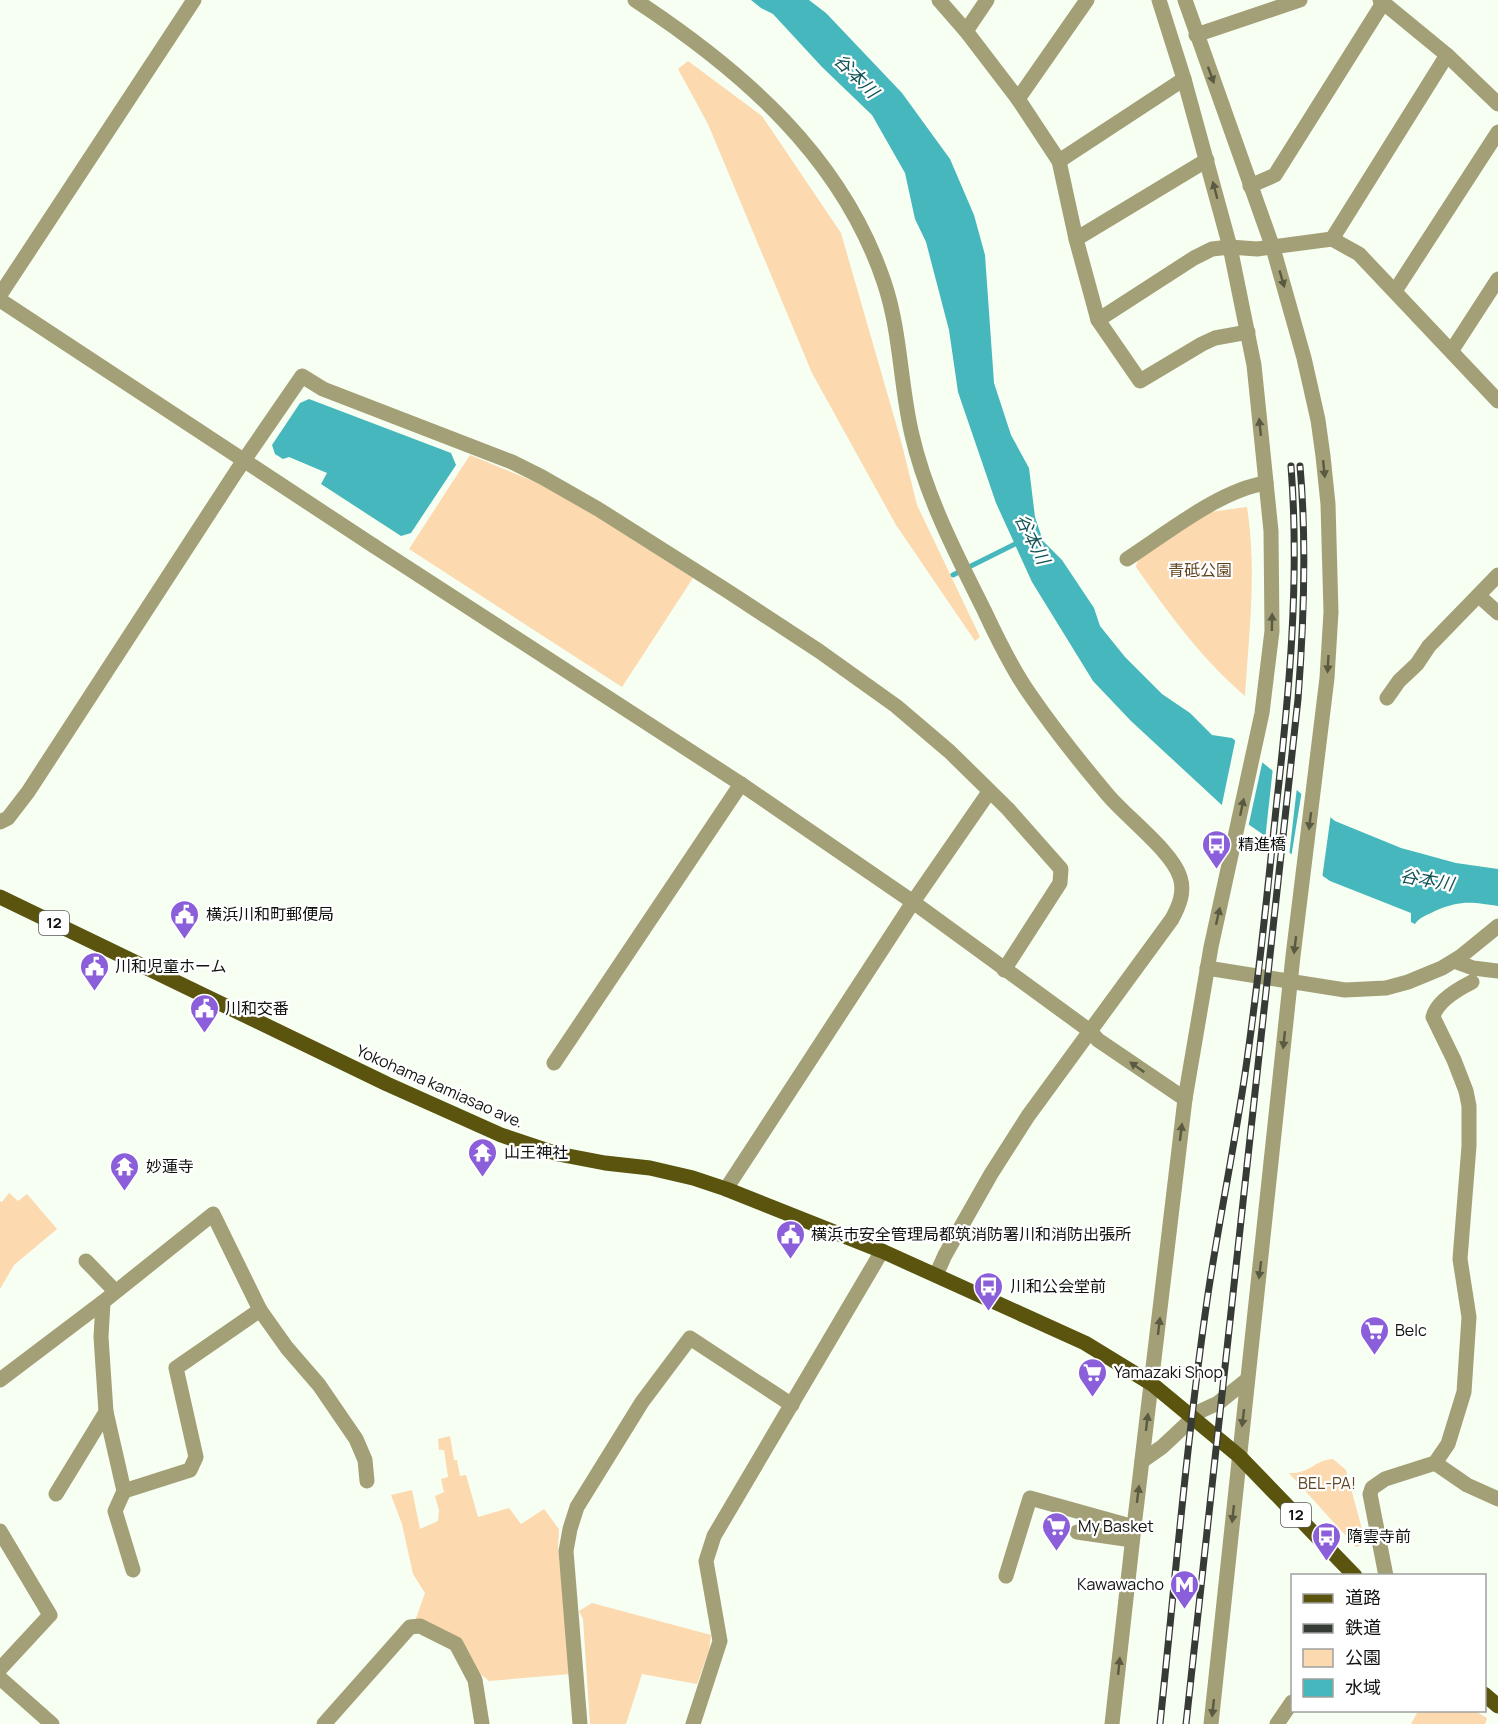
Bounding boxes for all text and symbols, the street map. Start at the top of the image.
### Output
water label: 谷本川 [829,48,886,104]
one-way arrow [1206,66,1216,84]
one-way arrow [1210,181,1219,199]
one-way arrow [1278,270,1287,288]
one-way arrow [1255,418,1265,437]
one-way arrow [1319,460,1329,479]
water label: 谷本川 [1010,509,1057,570]
park label: 青砥公園 [1168,559,1232,581]
one-way arrow [1267,612,1277,631]
one-way arrow [1324,654,1333,673]
one-way arrow [1238,797,1247,816]
one-way arrow [1305,812,1314,831]
bus stop icon: 精進橋 [1201,828,1233,870]
place label: 精進橋 [1238,833,1286,855]
water label: 谷本川 [1399,863,1458,896]
public building icon: 横浜川和町郵便局 [169,898,201,940]
place label: 横浜川和町郵便局 [206,903,334,925]
one-way arrow [1213,907,1223,925]
road number: 12 [39,911,69,935]
one-way arrow [1290,935,1299,954]
public building icon: 川和児童ホーム [78,950,110,992]
place label: 川和児童ホーム [115,955,227,977]
public building icon: 川和交番 [188,992,220,1034]
place label: 川和交番 [225,997,289,1019]
one-way arrow [1279,1031,1289,1050]
street label: Yokohama kamiasao ave. [353,1039,527,1133]
one-way arrow [1129,1061,1145,1073]
one-way arrow [1177,1122,1186,1141]
temple icon: 山王神社 [467,1136,499,1178]
place label: 山王神社 [504,1141,568,1163]
temple icon: 妙蓮寺 [109,1150,141,1192]
place label: 妙蓮寺 [146,1155,194,1177]
public building icon: 横浜市安全管理局都筑消防署川和消防出張所 [774,1218,806,1260]
place label: 横浜市安全管理局都筑消防署川和消防出張所 [811,1223,1131,1245]
one-way arrow [1255,1261,1265,1280]
bus stop icon: 川和公会堂前 [973,1270,1005,1312]
place label: 川和公会堂前 [1010,1275,1106,1297]
supermarket icon: Belc [1358,1314,1390,1356]
one-way arrow [1155,1316,1164,1335]
place label: Belc [1395,1319,1427,1341]
supermarket icon: Yamazaki Shop [1077,1356,1109,1398]
place label: Yamazaki Shop [1114,1361,1223,1383]
one-way arrow [1238,1409,1248,1428]
one-way arrow [1142,1413,1152,1432]
park label: BEL-PA! [1298,1472,1356,1494]
one-way arrow [1133,1485,1143,1504]
road number: 12 [1281,1503,1311,1527]
one-way arrow [1228,1505,1238,1524]
supermarket icon: My Basket [1041,1510,1073,1552]
place label: My Basket [1078,1515,1154,1537]
bus stop icon: 隋雲寺前 [1310,1520,1342,1562]
place label: 隋雲寺前 [1347,1525,1411,1547]
metro station icon: Kawawacho [1169,1568,1201,1610]
place label: Kawawacho [1077,1573,1164,1595]
legend [1291,1574,1486,1712]
text: 道路 [1345,1585,1381,1609]
text: 鉄道 [1345,1615,1381,1639]
text: 公園 [1345,1645,1381,1669]
one-way arrow [1114,1656,1124,1675]
text: 水域 [1345,1675,1381,1699]
one-way arrow [1208,1699,1218,1718]

